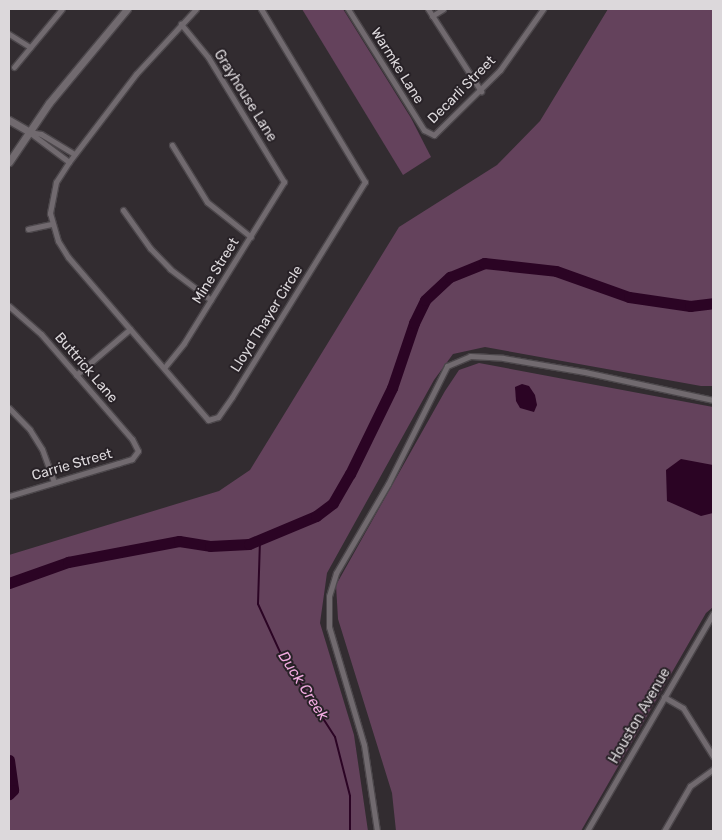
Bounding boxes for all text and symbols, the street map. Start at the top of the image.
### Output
street label: Warmke Lane [367,25,427,107]
street label: Grayhouse Lane [210,47,280,145]
street label: Decarli Street [425,53,499,127]
street label: Mine Street [189,235,243,307]
street label: Lloyd Thayer Circle [227,262,307,376]
street label: Buttrick Lane [51,329,121,407]
street label: Carrie Street [30,446,114,484]
water label: Duck Creek [274,648,332,724]
street label: Houston Avenue [606,665,674,767]

